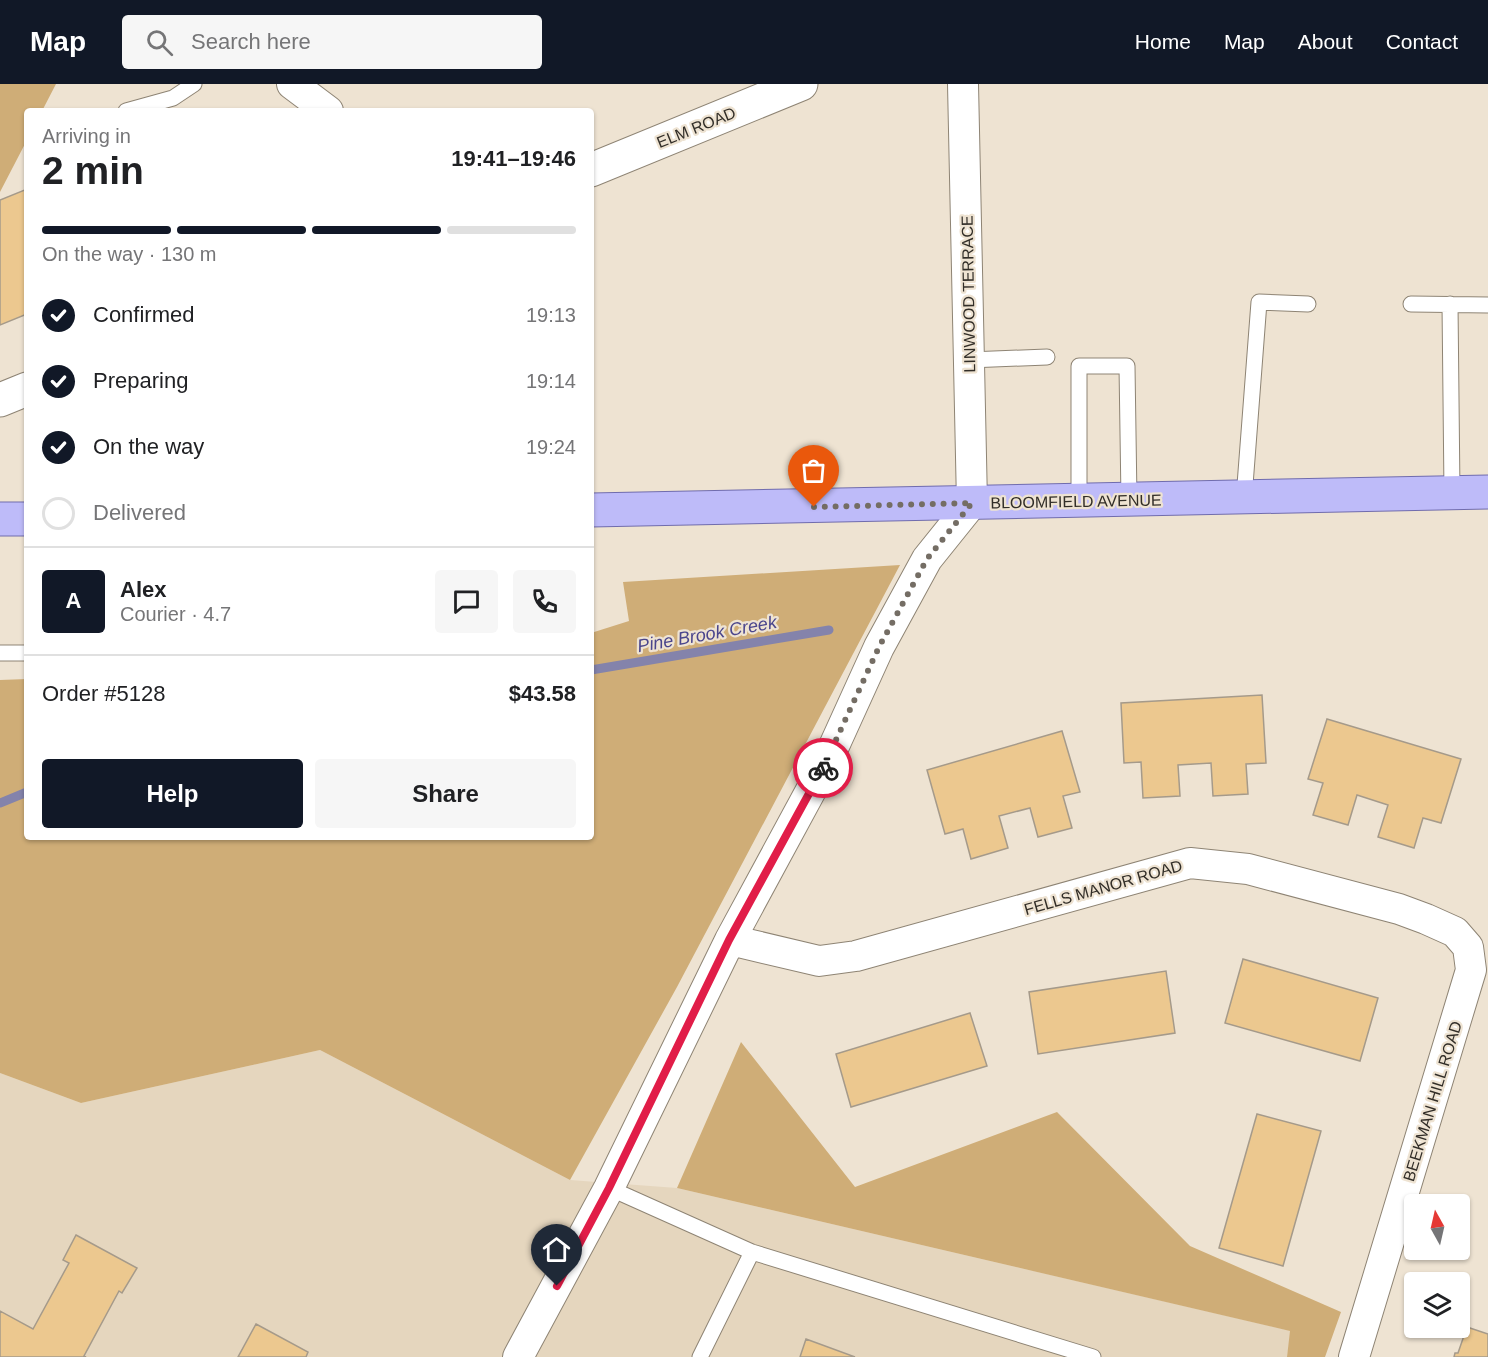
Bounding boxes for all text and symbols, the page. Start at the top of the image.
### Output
search box [122,15,542,69]
text: Map [30,26,86,57]
icon: search [143,26,176,59]
text: Search here [191,29,311,54]
text: Home [1135,30,1191,53]
text: Map [1224,30,1265,53]
text: About [1298,30,1353,53]
text: Contact [1386,30,1458,53]
street label: ELM ROAD [654,104,738,151]
text: Arriving in [42,125,131,147]
text: 19:41–19:46 [451,146,576,171]
text: 2 min [42,149,144,192]
street label: LINWOOD TERRACE [959,215,978,373]
text: On the way · 130 m [42,243,217,265]
icon: check [42,299,75,332]
text: Confirmed [93,302,194,327]
text: 19:13 [526,304,576,326]
icon: check [42,365,75,398]
text: Preparing [93,368,188,393]
text: 19:14 [526,370,576,392]
icon: check [42,431,75,464]
text: On the way [93,434,204,459]
text: 19:24 [526,436,576,458]
pin [788,445,839,507]
icon: bag [797,454,830,487]
street label: BLOOMFIELD AVENUE [990,492,1162,511]
text: Delivered [93,500,186,525]
button: chat [435,570,498,633]
button: phone [513,570,576,633]
text: Alex [120,577,166,602]
text: A [66,588,81,613]
text: Courier · 4.7 [120,603,231,625]
water label: Pine Brook Creek [636,612,779,656]
text: Order #5128 [42,681,166,706]
text: $43.58 [509,681,576,706]
courier [793,738,853,798]
icon: bike [807,752,840,785]
button: Help [42,759,303,828]
button: Share [315,759,576,828]
street label: FELLS MANOR ROAD [1022,857,1184,918]
street label: BEEKMAN HILL ROAD [1400,1019,1465,1183]
north arrow [1404,1194,1470,1260]
map controls [1404,1194,1470,1338]
pin [531,1224,582,1286]
icon: home [540,1233,573,1266]
button: layers [1404,1272,1470,1338]

